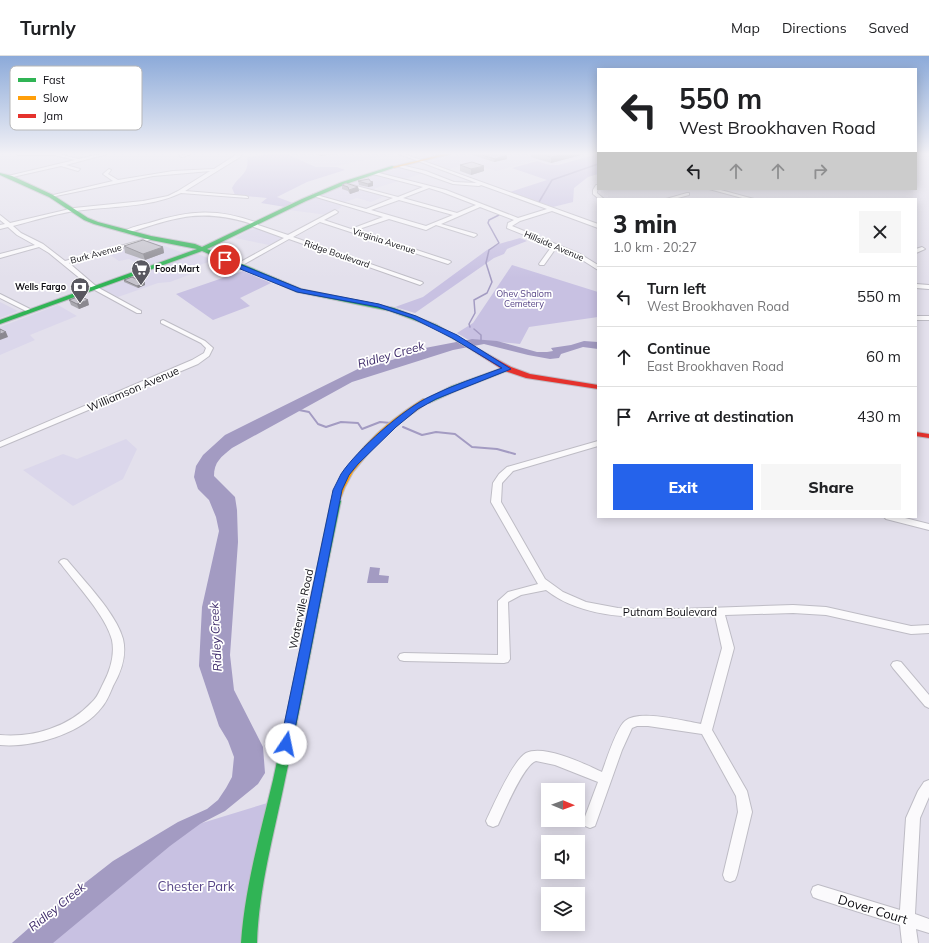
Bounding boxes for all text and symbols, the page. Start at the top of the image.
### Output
text: Turnly [20,16,76,40]
text: Map [731,19,760,37]
text: Directions [782,19,847,37]
text: Saved [869,19,909,37]
legend [10,66,142,130]
text: Fast [43,73,65,87]
text: 550 m [679,81,762,116]
icon: left [613,84,665,136]
text: Slow [43,91,69,105]
text: Jam [43,109,63,123]
text: West Brookhaven Road [679,116,876,139]
icon: left [683,160,705,182]
icon: ahead [725,160,747,182]
icon: ahead [767,160,789,182]
icon: right [809,160,831,182]
text: 3 min [613,209,677,239]
button: close [859,211,901,253]
street label: Virginia Avenue [351,225,417,256]
street label: Hillside Avenue [523,228,586,263]
street label: Ridge Boulevard [303,237,371,270]
text: 1.0 km · 20:27 [613,239,697,255]
street label: Burk Avenue [69,241,123,266]
pin [208,243,242,277]
icon: arrive [214,249,236,271]
supermarket icon: Food Mart [130,258,152,286]
place label: Food Mart [155,263,200,274]
bank icon: Wells Fargo [69,276,91,304]
text: Turn left [647,279,706,298]
place label: Wells Fargo [15,281,66,292]
icon: left [613,286,635,308]
text: 550 m [857,287,901,306]
park label: Ohev Shalom Cemetery [496,288,552,310]
text: West Brookhaven Road [647,298,789,314]
water label: Ridley Creek [356,338,427,371]
text: Continue [647,339,710,358]
icon: ahead [613,346,635,368]
text: 60 m [866,347,901,366]
text: East Brookhaven Road [647,358,784,374]
street label: Williamson Avenue [85,363,181,415]
icon: arrive [613,406,635,428]
text: Arrive at destination [647,407,794,426]
text: 430 m [857,407,901,426]
button: Exit [613,464,753,510]
button: Share [761,464,901,510]
street label: Waterville Road [286,568,316,650]
water label: Ridley Creek [206,601,225,672]
street label: Putnam Boulevard [623,605,717,619]
position arrow [265,723,307,765]
north arrow [541,783,585,827]
map controls [541,783,585,931]
button: sound [541,835,585,879]
park label: Chester Park [158,878,235,894]
water label: Ridley Creek [25,879,89,934]
button: layers [541,887,585,931]
street label: Dover Court [836,891,910,927]

